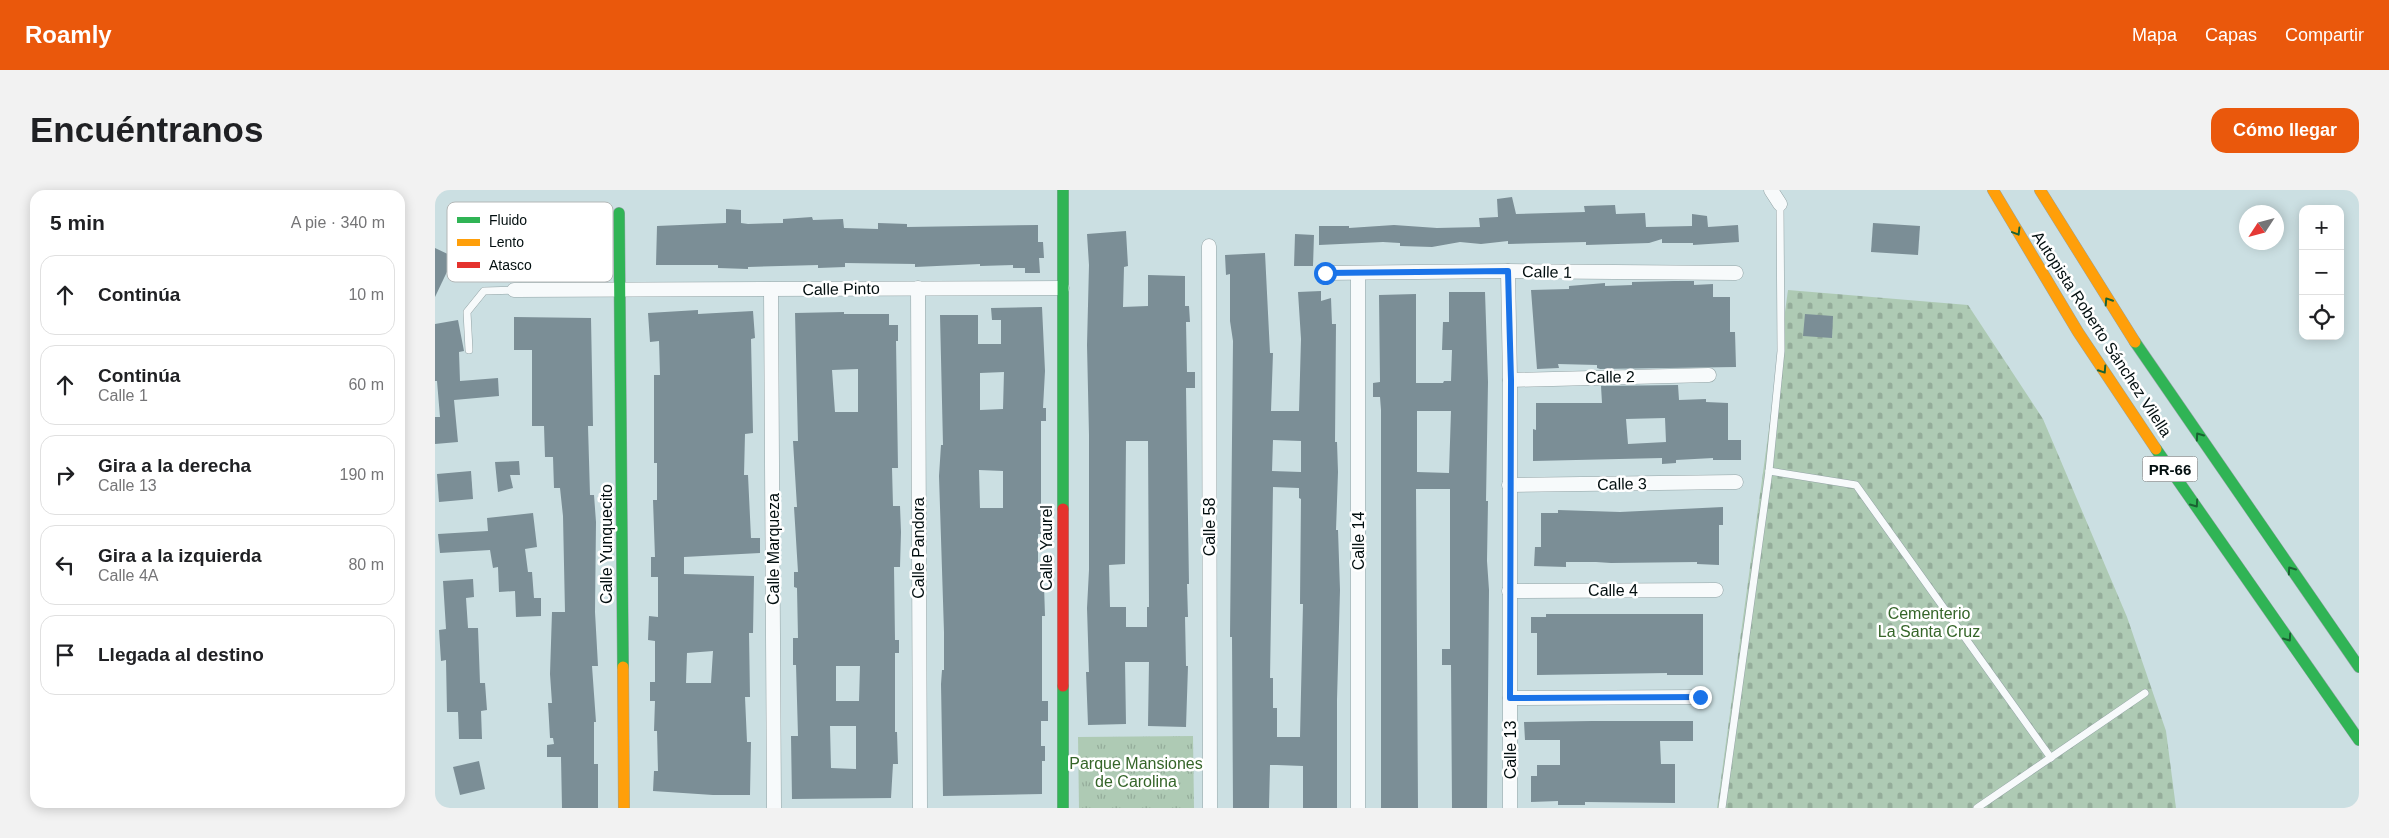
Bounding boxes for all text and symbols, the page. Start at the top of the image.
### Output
text: Roamly [25,21,112,48]
text: Mapa [2132,25,2177,45]
text: Capas [2205,25,2257,45]
text: Compartir [2285,25,2364,45]
button: Cómo llegar [2211,108,2359,153]
text: Encuéntranos [30,110,263,149]
legend [447,202,613,282]
north arrow [2239,205,2284,250]
map controls [2299,205,2344,340]
button: + [2299,205,2344,250]
text: 5 min [50,211,105,234]
text: Fluido [489,212,527,228]
text: A pie · 340 m [291,214,385,231]
one-way arrow [2011,227,2021,236]
street label: Autopista Roberto Sánchez Vilella [2029,228,2175,440]
text: Lento [489,234,524,250]
button: − [2299,250,2344,295]
text: Atasco [489,257,532,273]
route start [1314,262,1337,285]
street label: Calle 1 [1522,263,1572,281]
street label: Calle Pinto [802,280,880,298]
icon: ahead [51,281,79,309]
text: Continúa [98,284,180,305]
text: 10 m [348,286,384,303]
button: locate [2299,295,2344,340]
one-way arrow [2105,297,2114,307]
one-way arrow [2097,364,2106,374]
text: Continúa [98,365,180,386]
street label: Calle 2 [1585,368,1635,386]
icon: ahead [51,371,79,399]
text: 60 m [348,376,384,393]
text: Calle 1 [98,387,148,404]
one-way arrow [2196,432,2205,442]
text: Gira a la derecha [98,455,251,476]
road number: PR-66 [2143,456,2197,482]
icon: right [51,461,79,489]
text: 190 m [340,466,384,483]
street label: Calle 3 [1597,475,1647,493]
text: Calle 13 [98,477,157,494]
street label: Calle Yunquecito [598,484,615,604]
street label: Calle Marqueza [765,493,782,605]
street label: Calle Pandora [910,497,927,599]
street label: Calle 58 [1201,498,1218,556]
one-way arrow [2189,498,2198,508]
street label: Calle Yaurel [1038,505,1055,591]
street label: Calle 14 [1350,512,1367,570]
text: Gira a la izquierda [98,545,262,566]
icon: left [51,551,79,579]
text: 80 m [348,556,384,573]
one-way arrow [2288,566,2297,575]
text: Calle 4A [98,567,158,584]
street label: Calle 4 [1588,582,1638,599]
park label: Cementerio La Santa Cruz [1878,605,1980,640]
one-way arrow [2282,632,2291,641]
icon: arrive [51,641,79,669]
text: Llegada al destino [98,644,264,665]
route end [1689,686,1712,709]
street label: Calle 13 [1502,721,1519,779]
park label: Parque Mansiones de Carolina [1069,755,1203,790]

